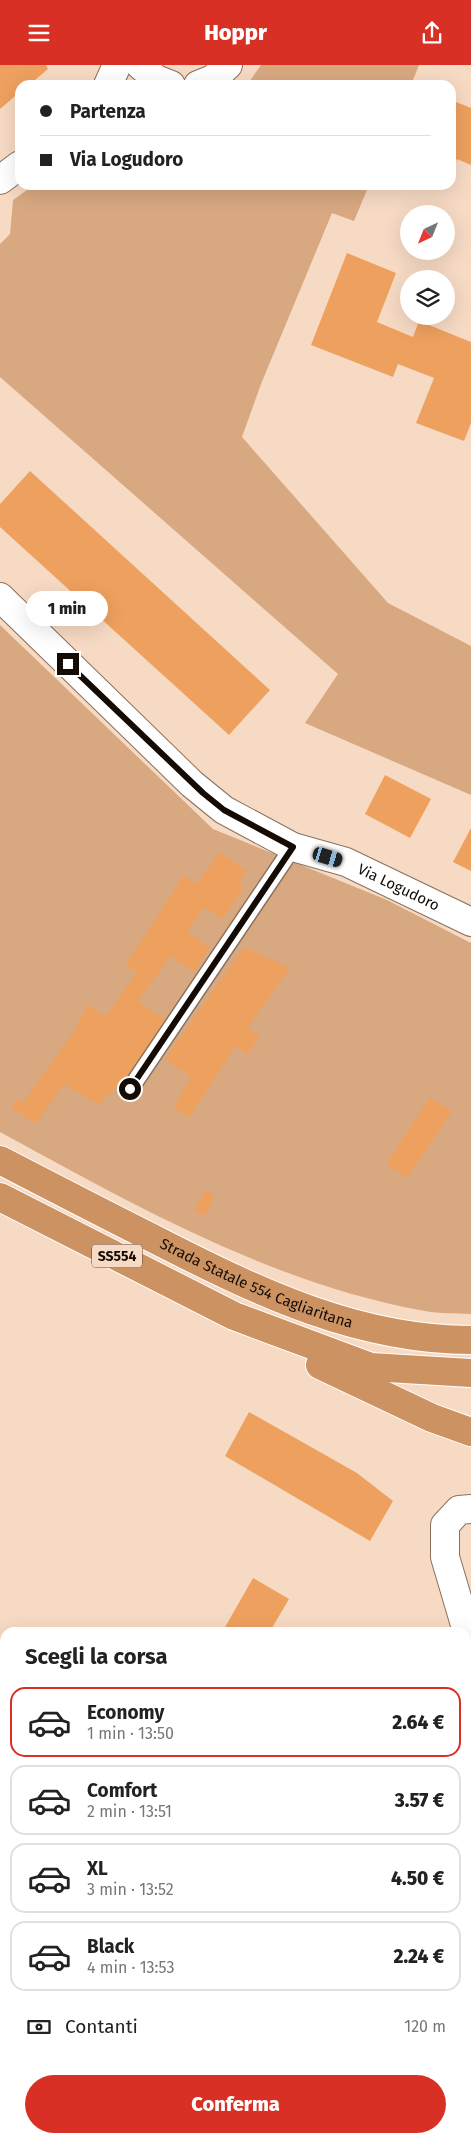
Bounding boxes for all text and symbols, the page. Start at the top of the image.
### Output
icon: menu [25,19,53,47]
text: Hoppr [204,19,267,46]
icon: share [418,19,446,47]
text: Partenza [70,100,146,123]
text: Via Logudoro [70,148,183,171]
north arrow [400,205,455,260]
map controls [400,205,455,325]
button: layers [400,270,455,325]
callout: 1 min [27,591,109,627]
text: 1 min [48,599,86,618]
route end [57,653,79,675]
car [311,845,344,869]
street label: Via Logudoro [355,860,443,915]
route start [119,1078,141,1100]
street label: Strada Statale 554 Cagliaritana [157,1235,355,1332]
road number: SS554 [92,1245,142,1267]
text: Scegli la corsa [25,1643,168,1670]
icon: car [27,1700,72,1745]
text: Economy [87,1701,164,1724]
text: 2.64 € [392,1711,444,1734]
text: 1 min · 13:50 [87,1724,174,1743]
icon: car [27,1778,72,1823]
text: Comfort [87,1779,157,1802]
text: 3.57 € [395,1789,444,1812]
text: 2 min · 13:51 [87,1802,172,1821]
icon: car [27,1856,72,1901]
text: XL [87,1857,108,1880]
text: 4.50 € [391,1867,444,1890]
text: 3 min · 13:52 [87,1880,174,1899]
icon: car [27,1934,72,1979]
text: Black [87,1935,134,1958]
text: 2.24 € [394,1945,444,1968]
text: 4 min · 13:53 [87,1958,174,1977]
icon: cash [25,2013,53,2041]
text: Contanti [65,2015,138,2038]
text: 120 m [404,2017,446,2036]
button: Conferma [25,2075,446,2133]

